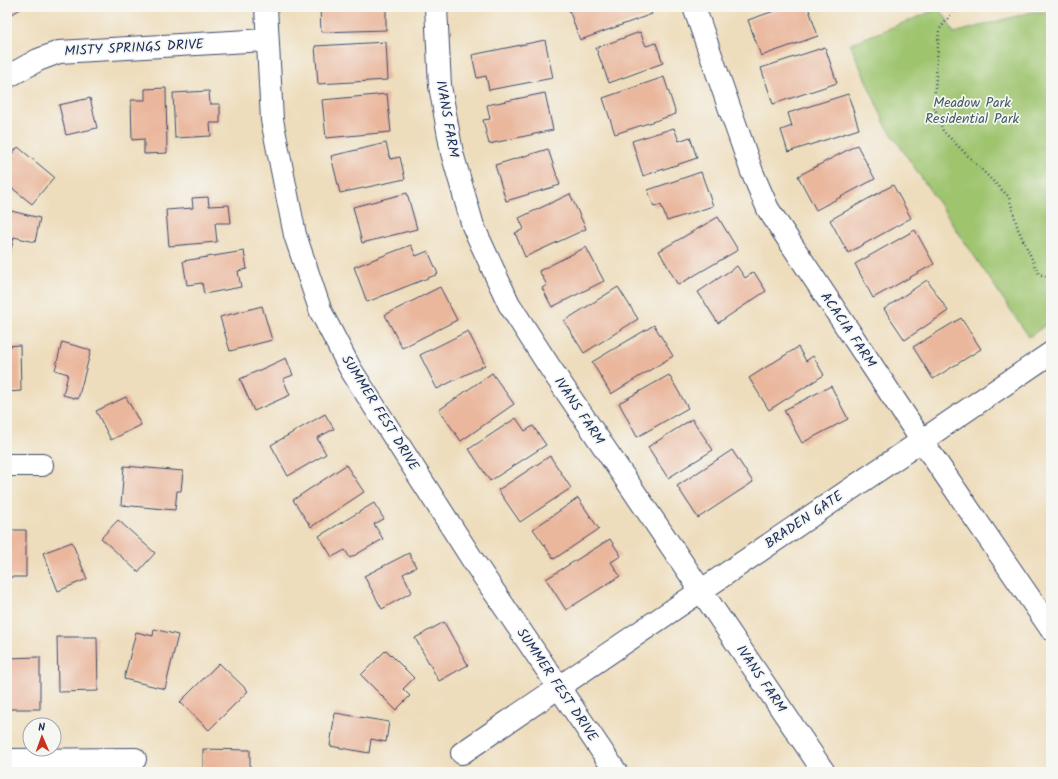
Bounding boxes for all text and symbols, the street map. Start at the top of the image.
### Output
street label: MISTY SPRINGS DRIVE [64,33,205,63]
street label: IVANS FARM [429,79,465,159]
park label: Meadow Park Residential Park [925,92,1020,130]
street label: ACACIA FARM [814,288,882,372]
street label: SUMMER FEST DRIVE [335,351,425,476]
street label: IVANS FARM [548,373,610,449]
street label: BRADEN GATE [760,485,848,554]
street label: SUMMER FEST DRIVE [511,624,604,747]
street label: IVANS FARM [730,641,792,717]
north arrow [22,717,62,757]
text: N [38,719,46,737]

